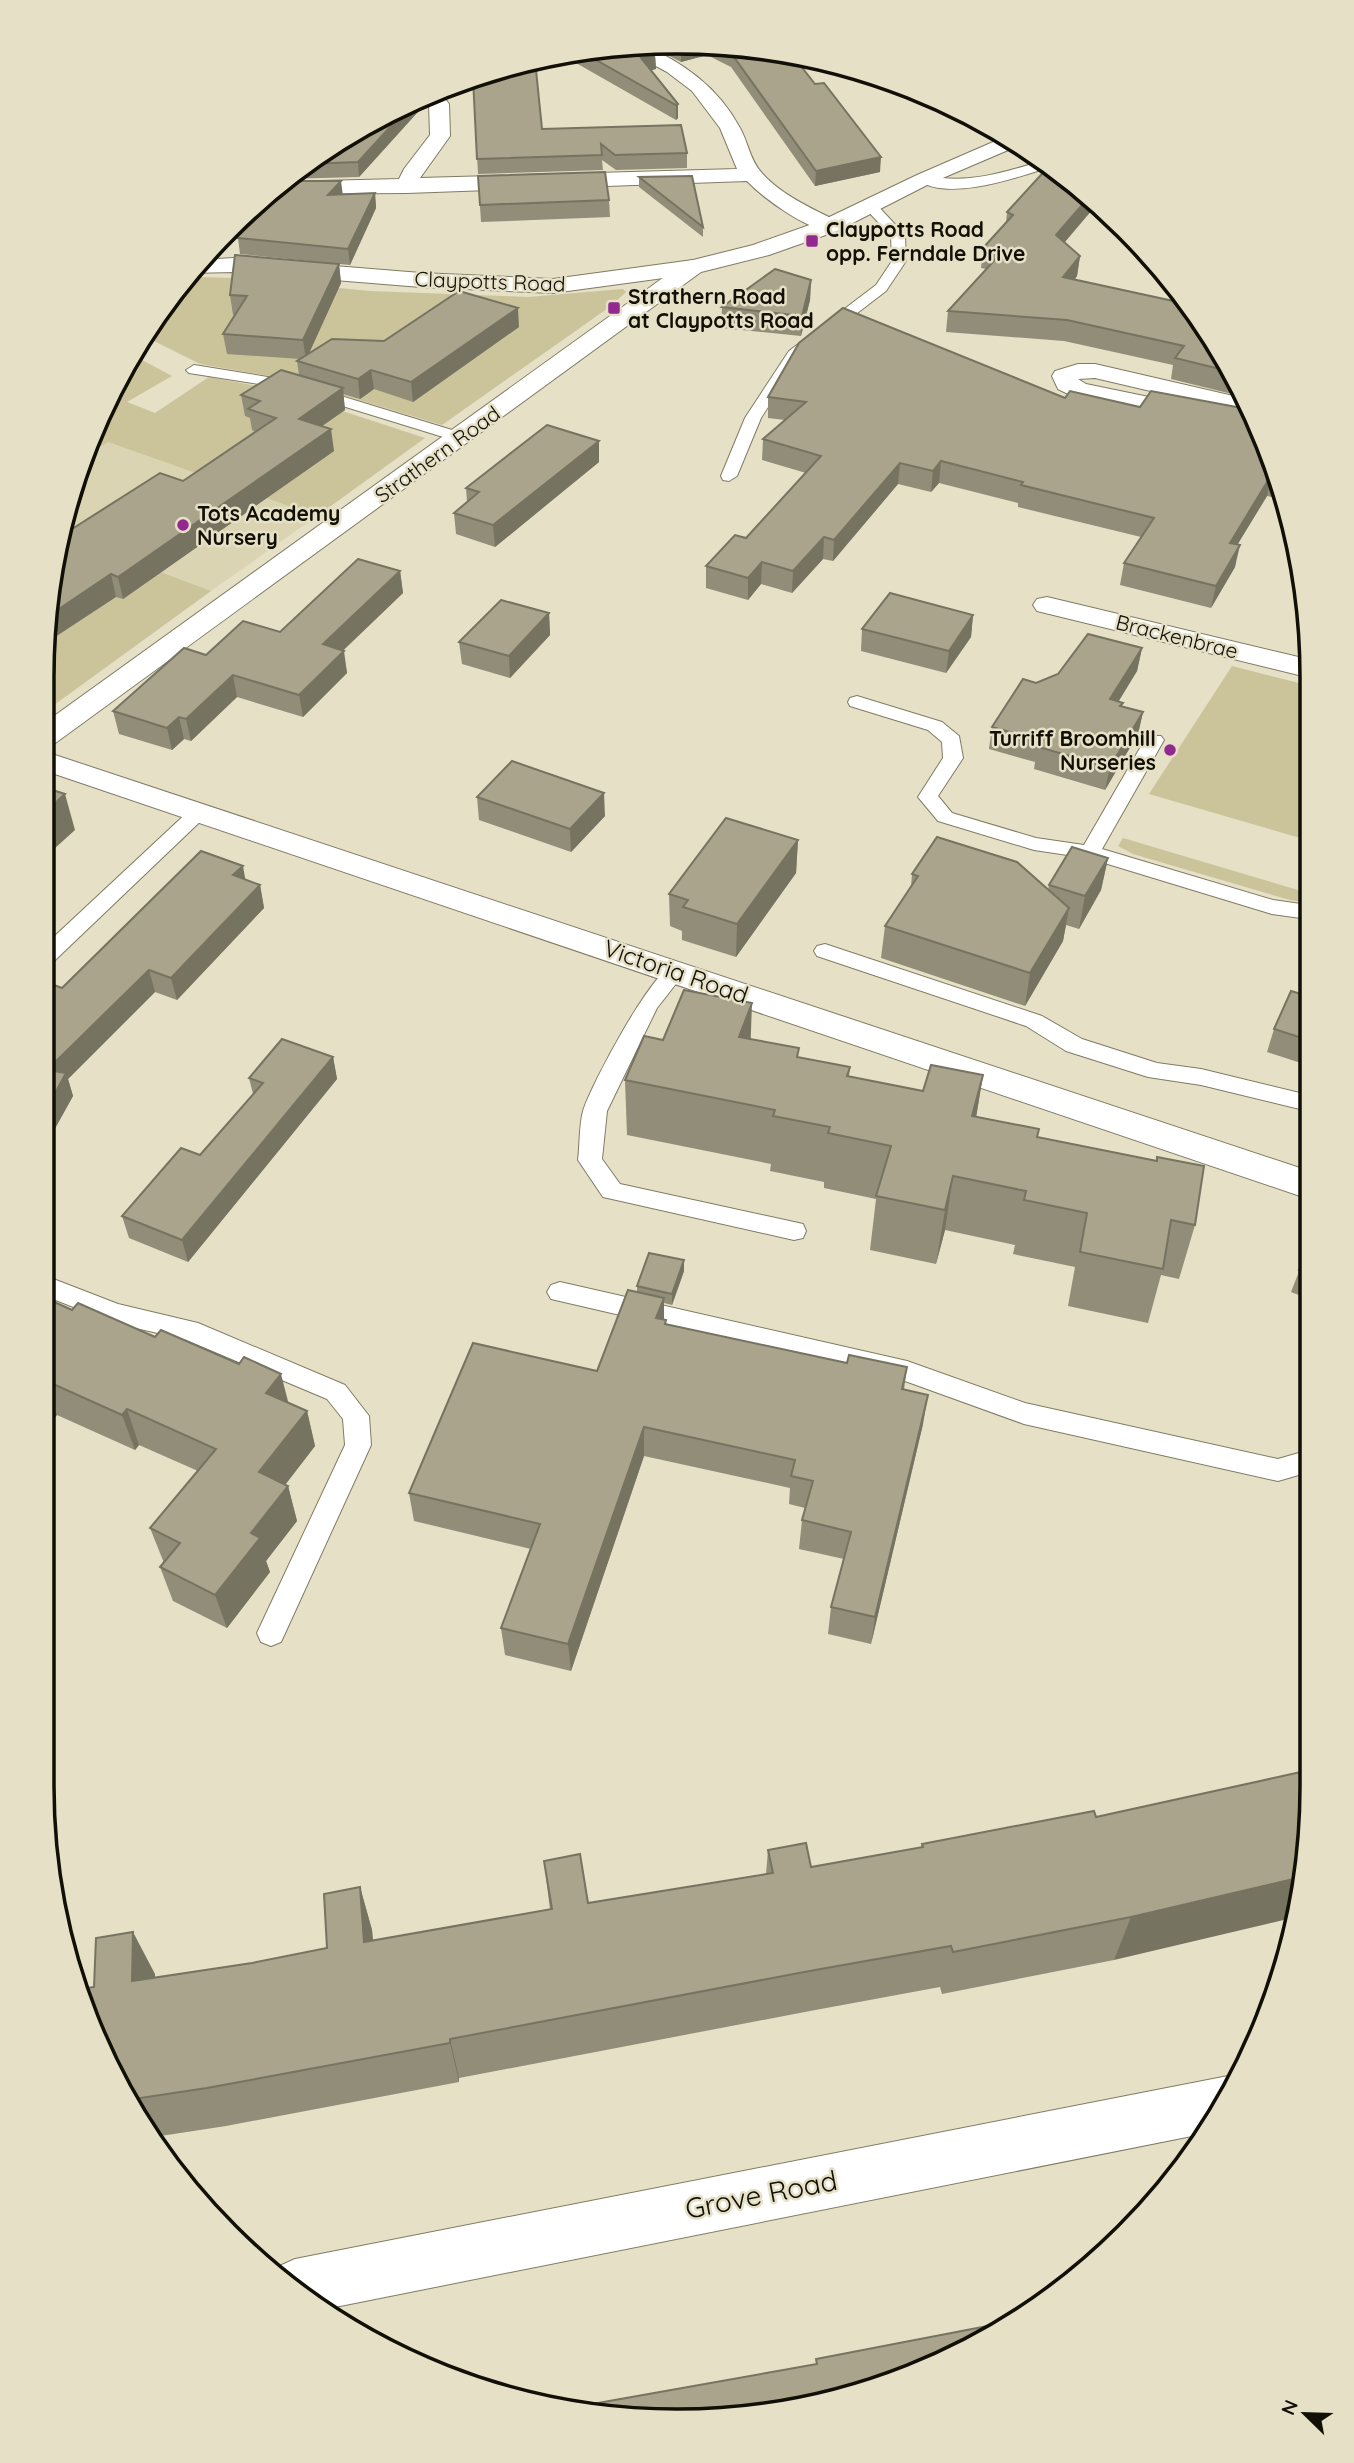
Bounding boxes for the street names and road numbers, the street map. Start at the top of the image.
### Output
street label: Claypotts Road [414,265,566,297]
street label: Strathern Road [369,400,505,508]
street label: Brackenbrae [1113,608,1241,664]
street label: Victoria Road [600,932,752,1010]
street label: Grove Road [682,2162,840,2226]

